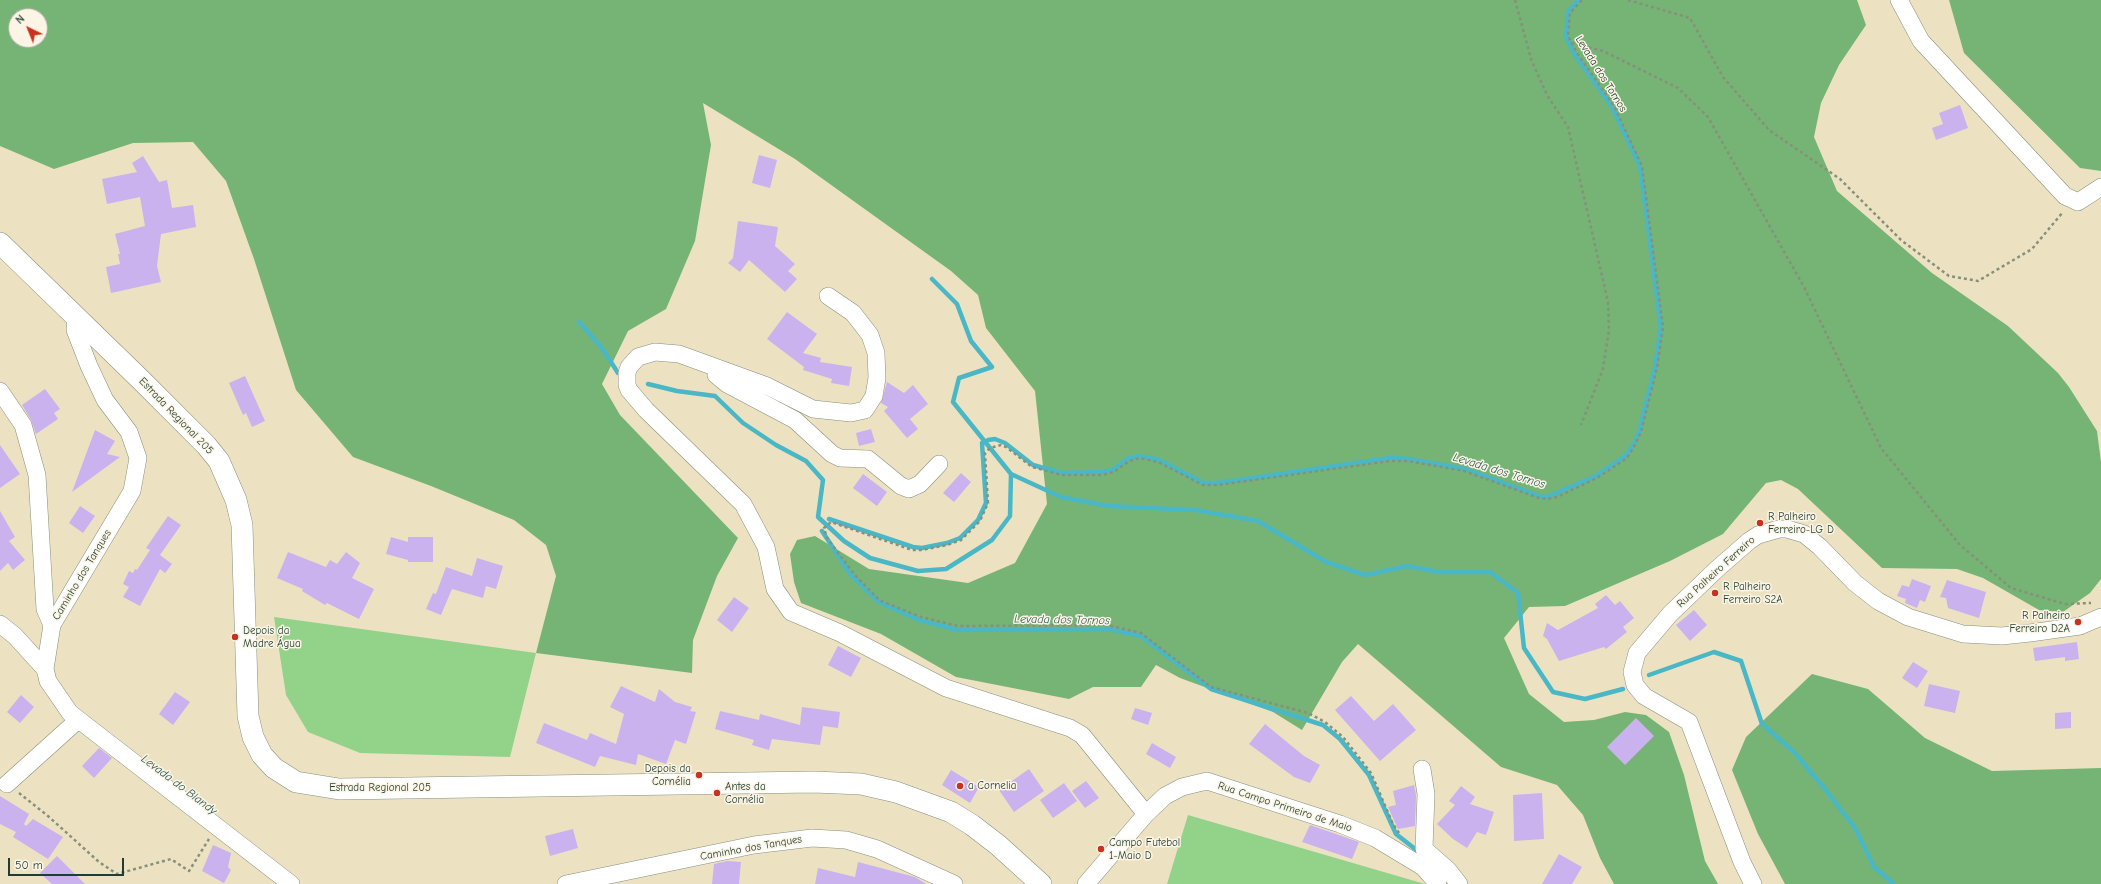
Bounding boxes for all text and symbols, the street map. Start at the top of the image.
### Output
north arrow [8,8,48,48]
text: N [13,12,27,27]
street label: Levada dos Tornos [1572,34,1630,114]
street label: Estrada Regional 205 [136,375,216,457]
water label: Levada dos Tornos [1451,450,1547,492]
place label: R Palheiro Ferreiro-LG D [1768,510,1834,536]
marker: R Palheiro Ferreiro-LG D [1755,518,1765,528]
street label: Caminho dos Tanques [50,527,114,623]
street label: Rua Palheiro Ferreiro [1674,533,1758,611]
place label: R Palheiro Ferreiro S2A [1723,580,1783,606]
marker: R Palheiro Ferreiro S2A [1710,588,1720,598]
place label: R Palheiro Ferreiro D2A [2010,609,2070,635]
water label: Levada dos Tornos [1014,612,1110,628]
marker: R Palheiro Ferreiro D2A [2073,617,2083,627]
place label: Depois da Madre Água [243,624,301,650]
marker: Depois da Madre Água [230,632,240,642]
water label: Levada do Blandy [138,752,220,818]
place label: Depois da Cornélia [645,762,691,788]
marker: Depois da Cornélia [694,770,704,780]
place label: a Cornelia [968,779,1016,793]
street label: Rua Campo Primeiro de Maio [1216,779,1354,835]
place label: Antes da Cornélia [725,780,766,806]
street label: Estrada Regional 205 [329,781,431,795]
marker: a Cornelia [955,781,965,791]
marker: Antes da Cornélia [712,788,722,798]
street label: Caminho dos Tanques [699,833,803,863]
place label: Campo Futebol 1-Maio D [1109,836,1180,862]
marker: Campo Futebol 1-Maio D [1096,844,1106,854]
scale bar [10,850,126,876]
text: 50 m [15,858,43,872]

